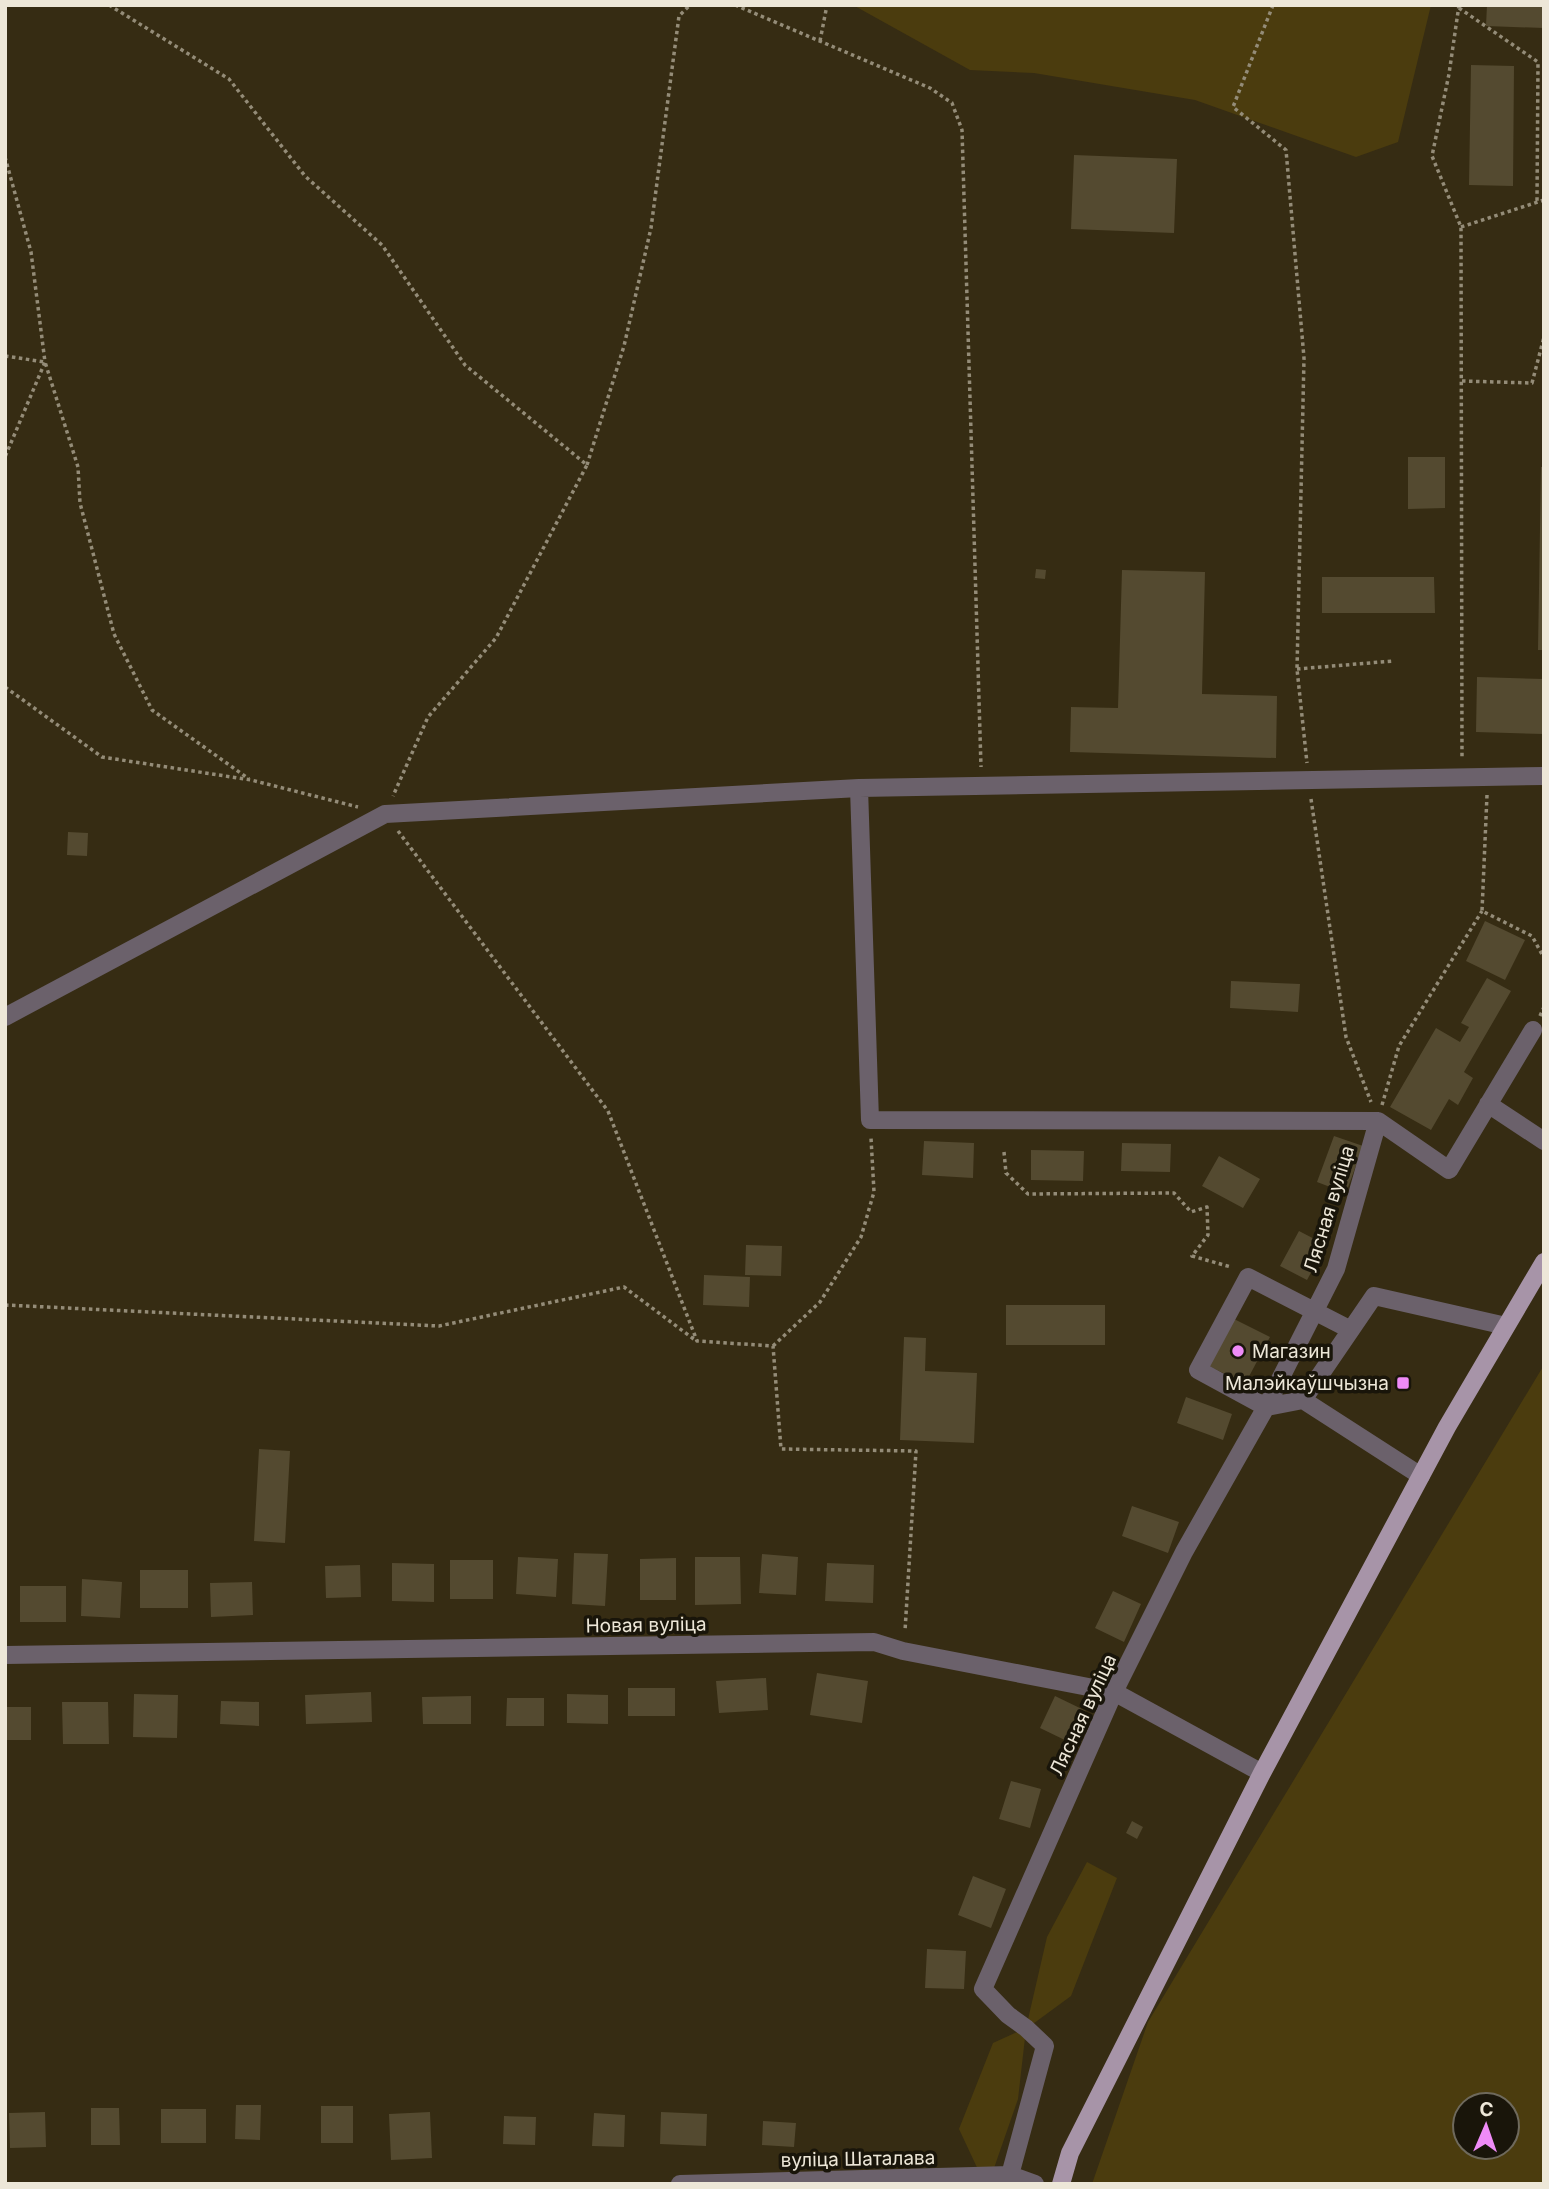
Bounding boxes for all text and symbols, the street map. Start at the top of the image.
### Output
street label: Лясная вуліца [1299,1143,1359,1275]
place label: Магазин [1252,1340,1331,1363]
marker: Магазин [1230,1343,1246,1359]
place label: Малэйкаўшчызна [1225,1372,1389,1395]
marker: Малэйкаўшчызна [1395,1375,1411,1391]
street label: Новая вуліца [585,1612,707,1638]
street label: Лясная вуліца [1045,1651,1121,1779]
north arrow [1451,2091,1521,2161]
text: С [1479,2098,1494,2121]
street label: вуліца Шаталава [780,2146,936,2172]

